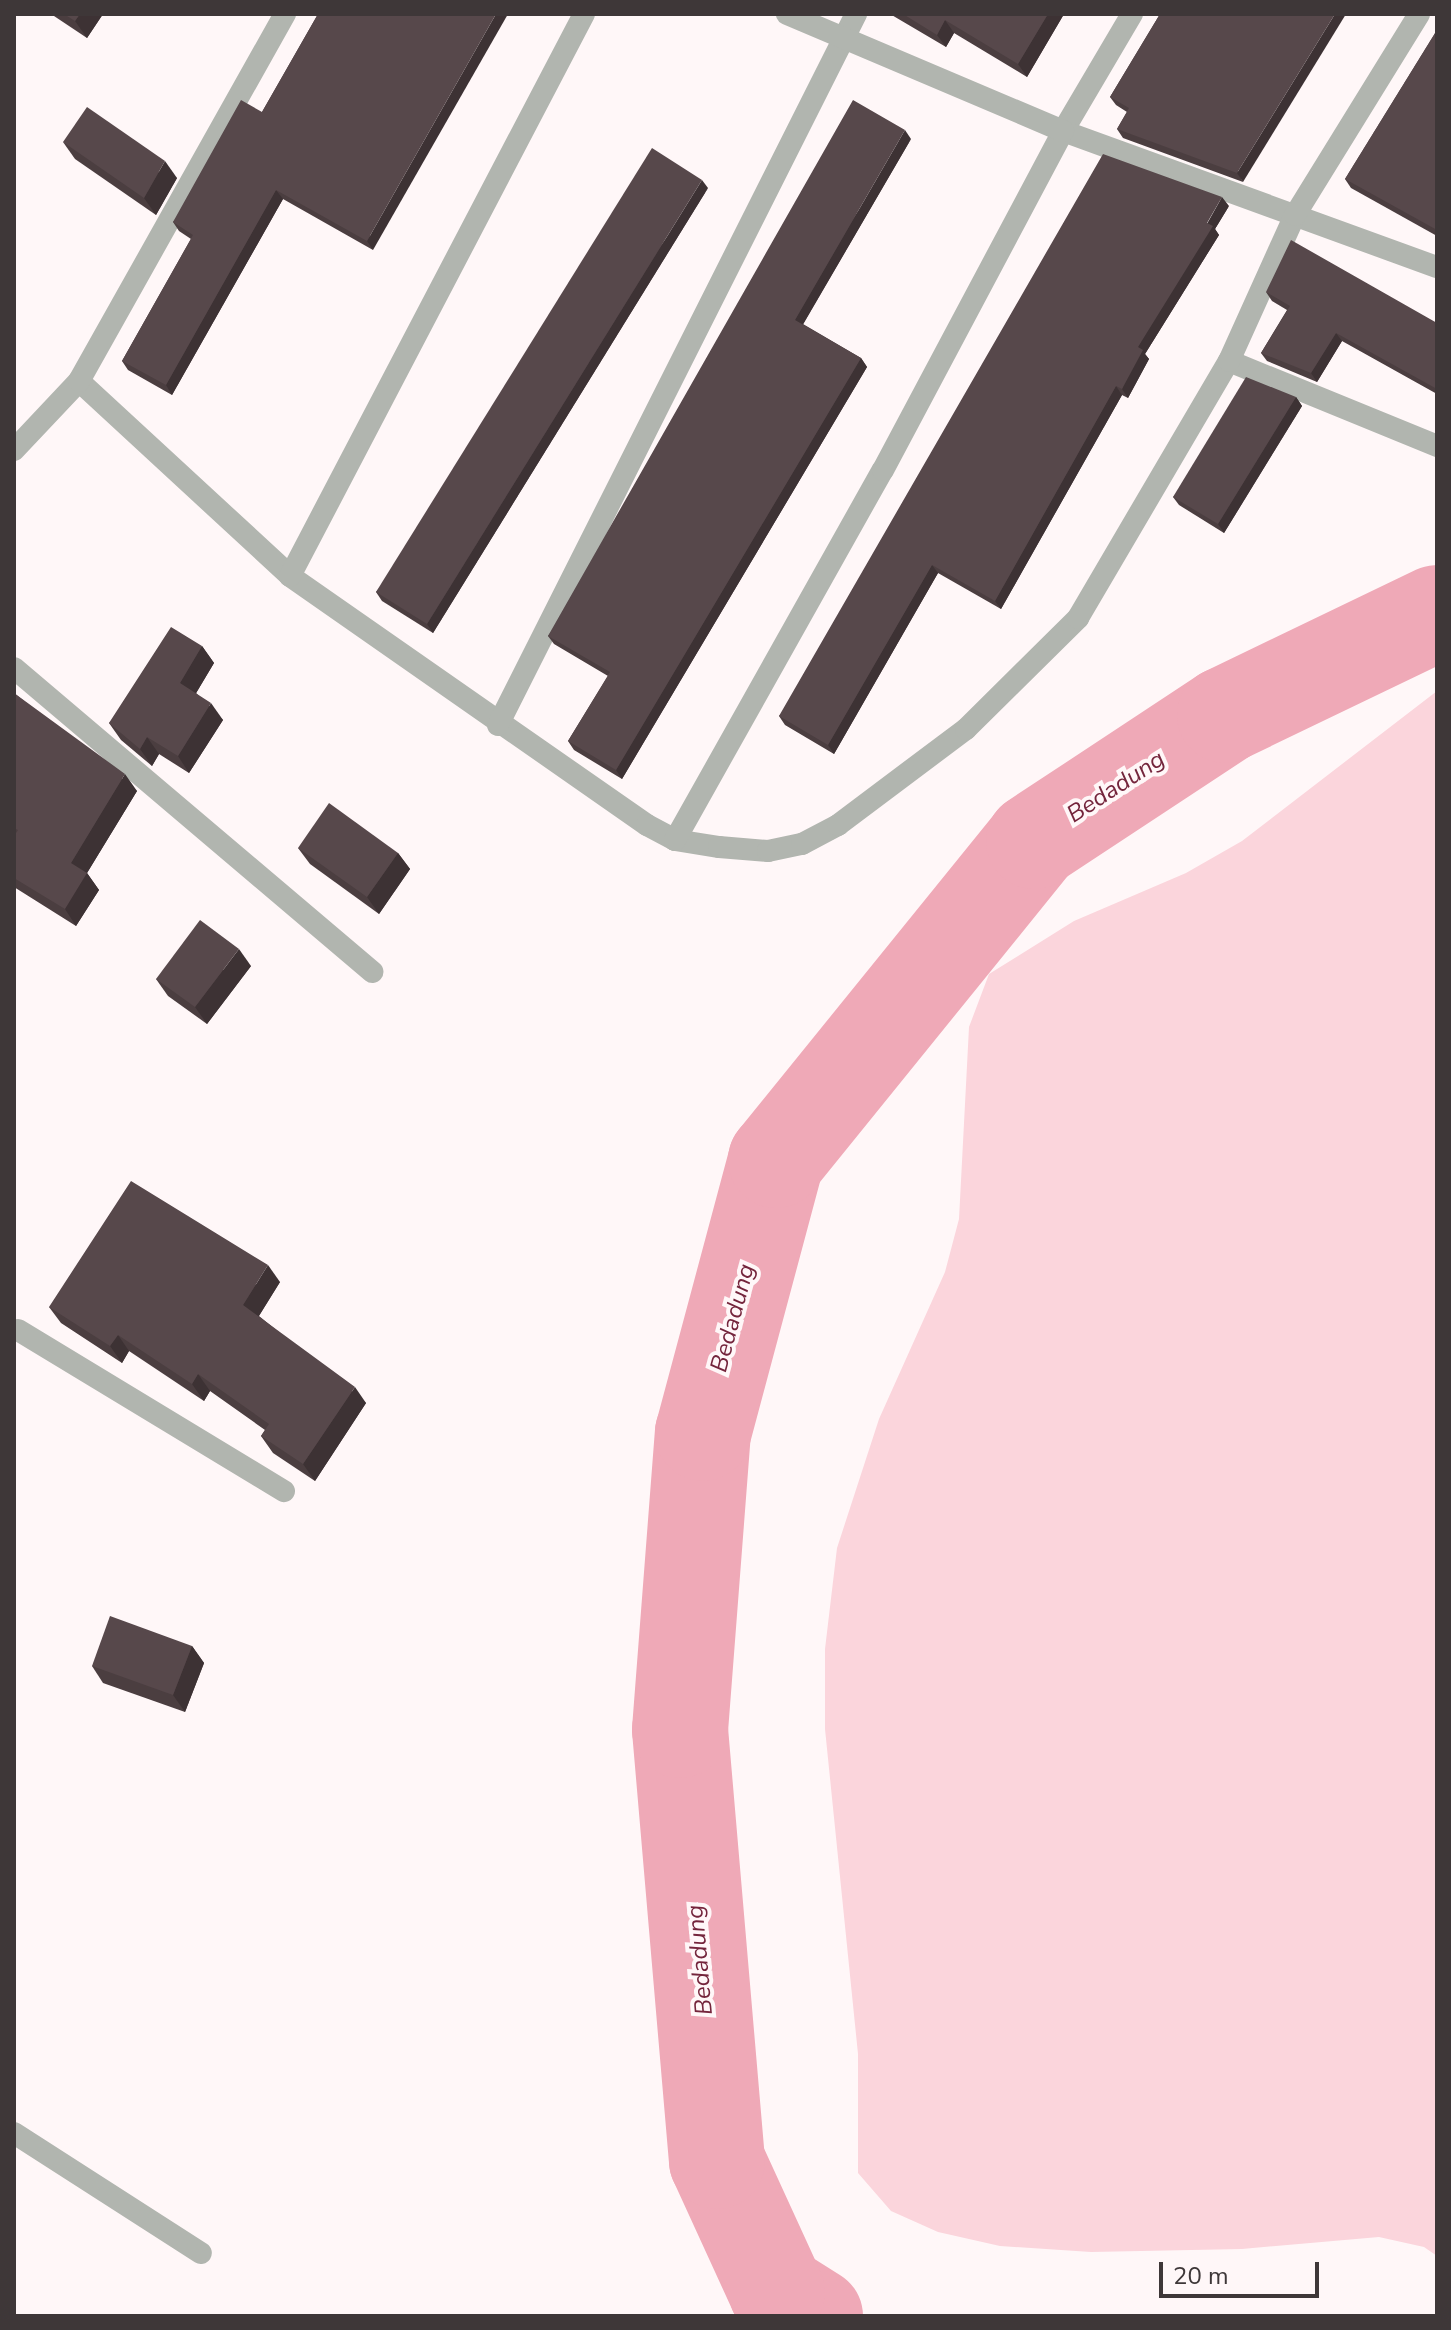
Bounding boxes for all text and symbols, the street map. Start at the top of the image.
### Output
water label: Bedadung [1062,745,1170,829]
water label: Bedadung [705,1261,761,1375]
water label: Bedadung [681,1904,719,2016]
scale bar [1163,2246,1323,2296]
text: 20 m [1173,2260,1229,2292]

